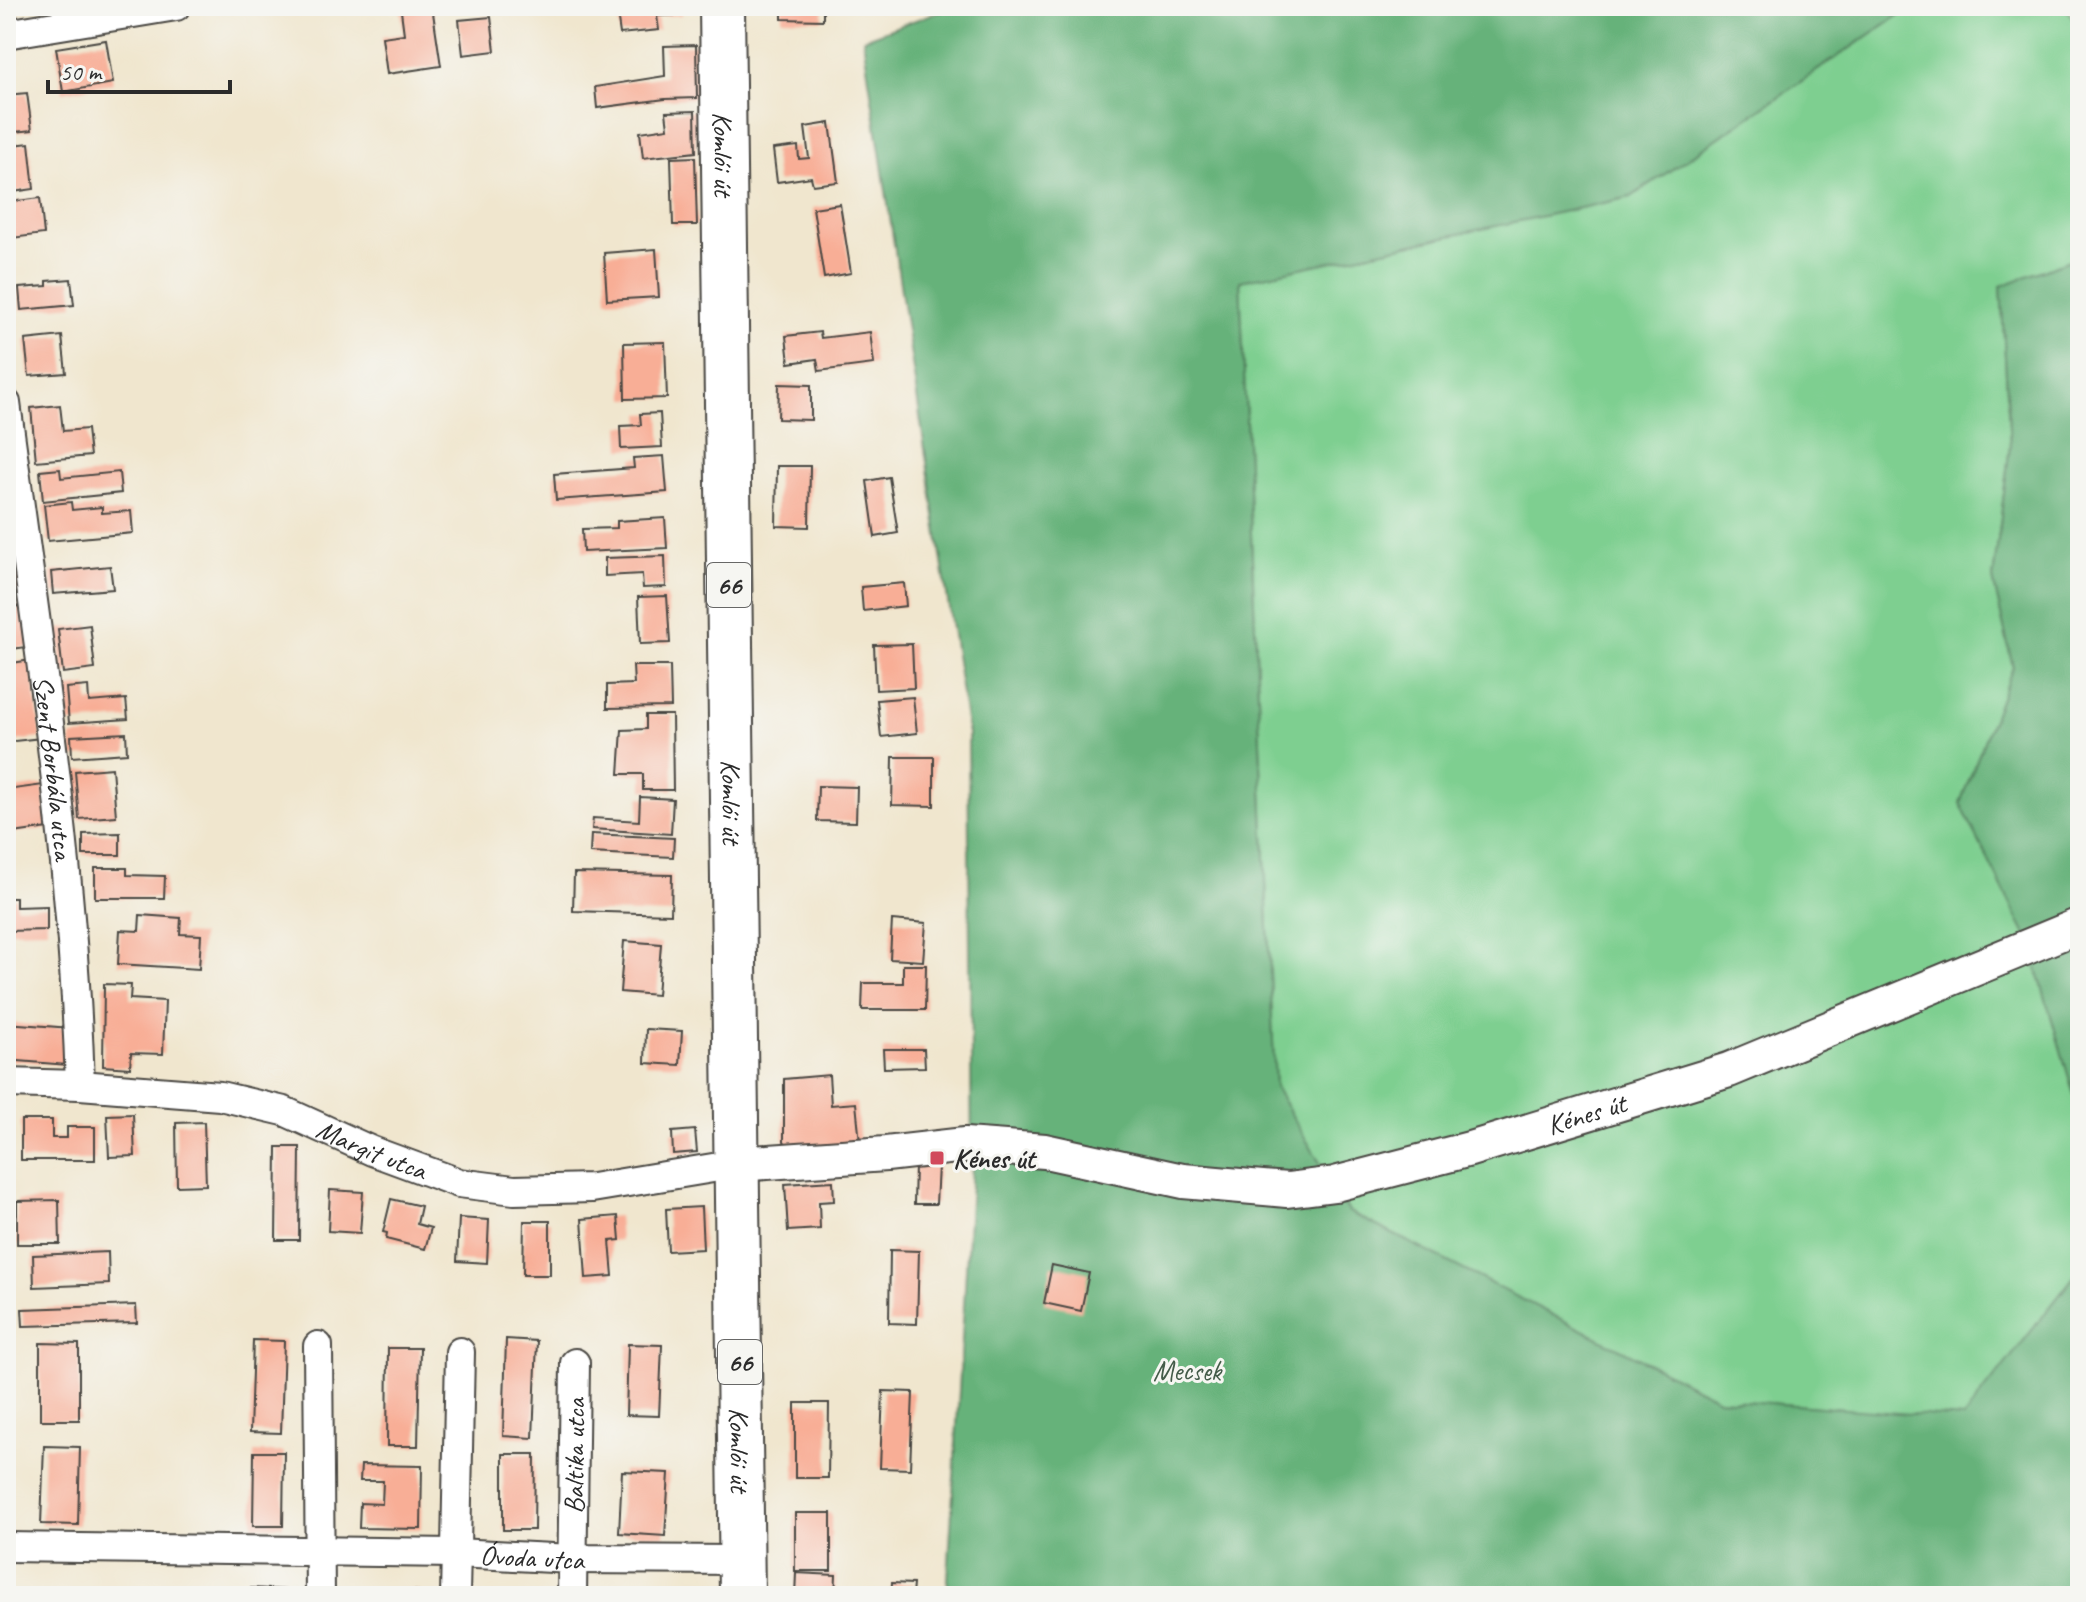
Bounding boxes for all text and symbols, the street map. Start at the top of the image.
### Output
scale bar [48,44,230,94]
text: 50 m [60,57,103,87]
street label: Komlói út [706,112,742,199]
road number: 66 [707,563,751,607]
street label: Szent Borbála utca [26,674,82,864]
street label: Komlói út [714,760,750,847]
street label: Kénes út [1542,1084,1633,1142]
street label: Margit utca [311,1111,433,1188]
place label: Kénes út [953,1141,1037,1176]
marker: Kénes út [928,1149,946,1167]
road number: 66 [718,1340,762,1384]
park label: Mecsek [1153,1353,1223,1388]
street label: Baltika utca [556,1396,592,1514]
street label: Komlói út [722,1407,758,1495]
street label: Óvoda utca [479,1537,586,1577]

